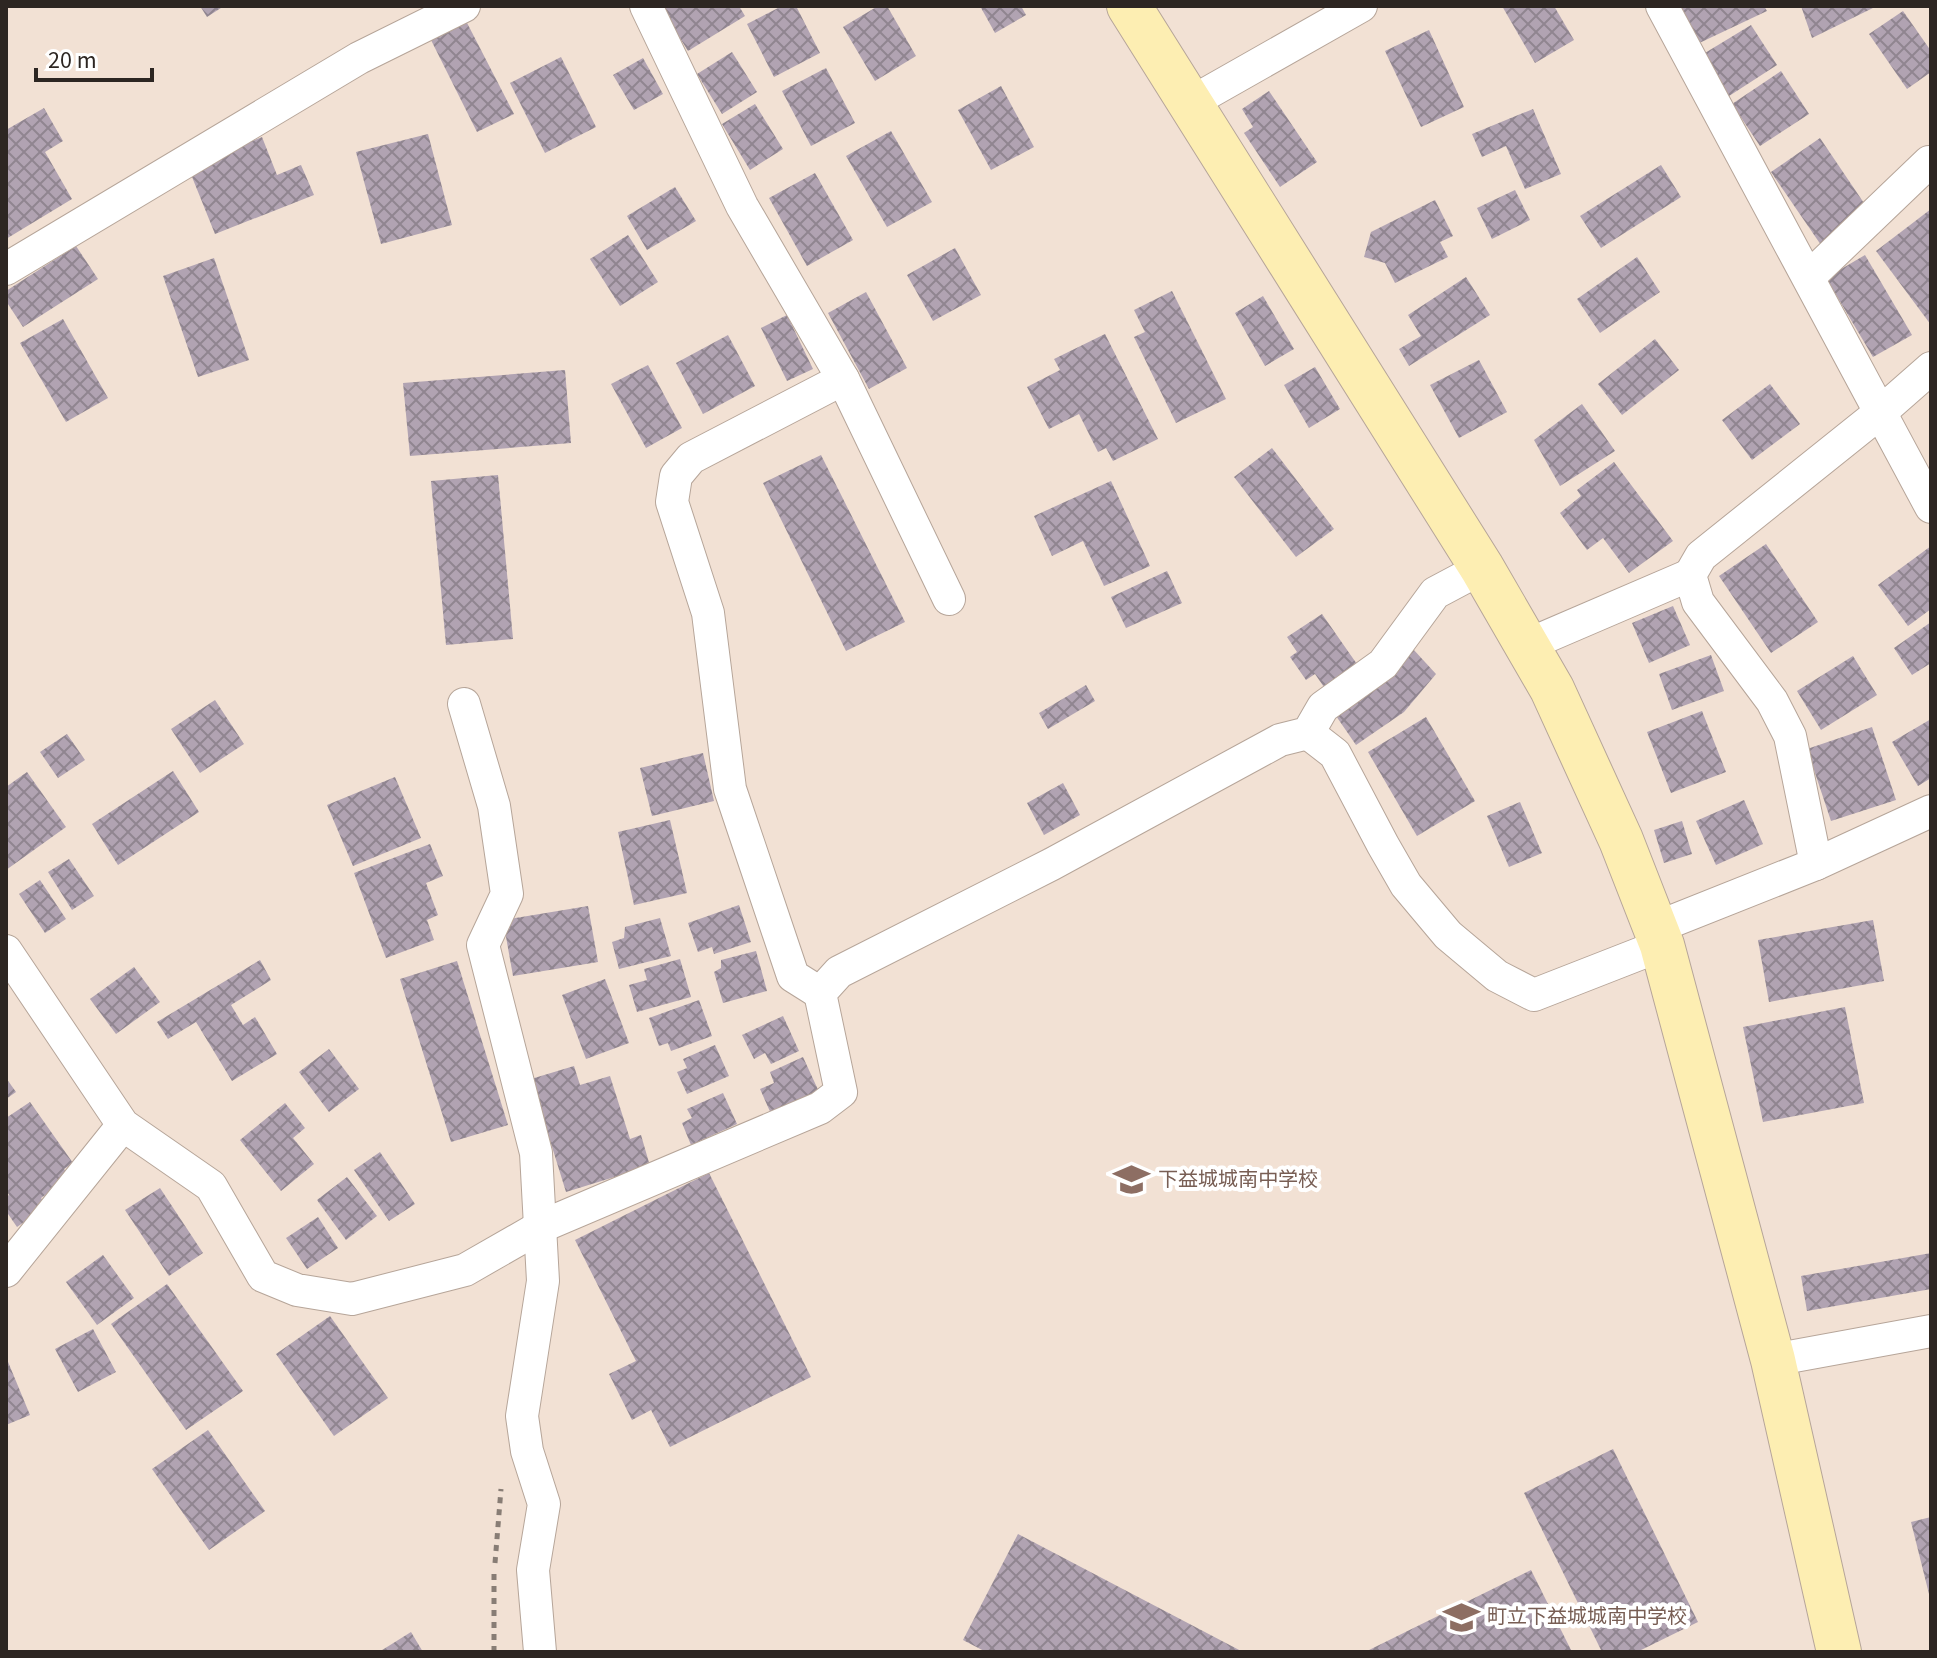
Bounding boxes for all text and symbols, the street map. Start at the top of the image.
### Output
scale bar [36,32,152,82]
text: 20 m [48,43,97,78]
school or university icon: 下益城城南中学校 [1113,1161,1151,1199]
place label: 下益城城南中学校 [1158,1166,1318,1194]
school or university icon: 町立下益城城南中学校 [1442,1598,1480,1636]
place label: 町立下益城城南中学校 [1487,1603,1687,1631]

